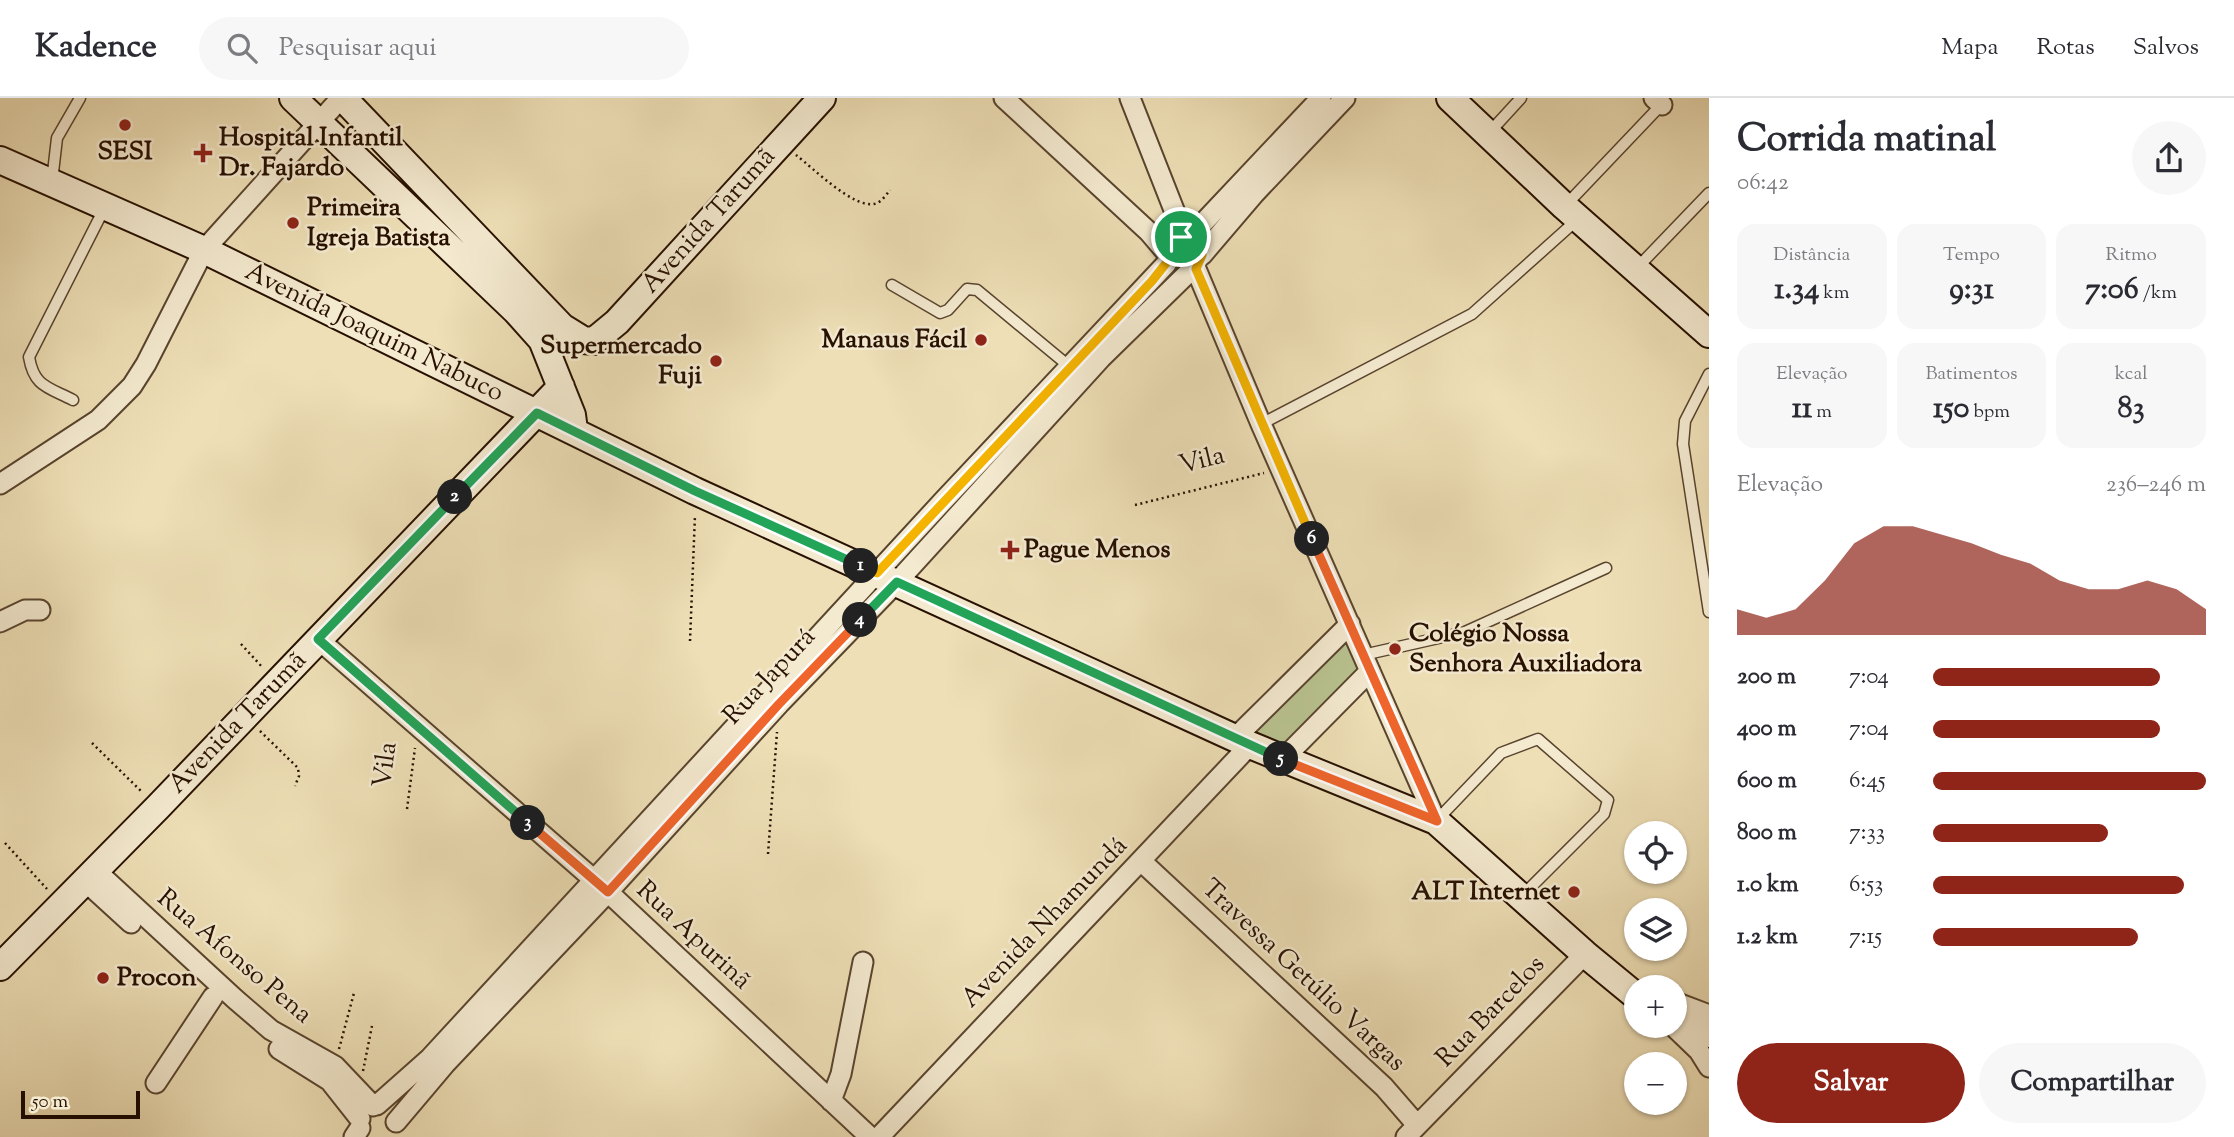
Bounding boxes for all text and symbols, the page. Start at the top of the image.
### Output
search box [199,17,689,80]
text: Kadence [35,24,157,72]
icon: search [223,29,261,67]
text: Pesquisar aqui [279,30,437,67]
text: Mapa [1941,31,1999,65]
text: Rotas [2037,31,2095,65]
text: Salvos [2133,31,2199,65]
text: Corrida matinal [1737,114,1996,168]
marker: SESI [117,117,133,133]
place label: Hospital Infantil Dr. Fajardo [219,120,404,187]
button: share [2132,121,2206,195]
place label: SESI [97,134,153,171]
street label: Avenida Tarumã [633,140,785,302]
marker: Hospital Infantil Dr. Fajardo [193,143,213,163]
text: 06:42 [1737,167,1789,200]
place label: Primeira Igreja Batista [307,190,450,257]
pin [1151,207,1211,267]
marker: Primeira Igreja Batista [285,215,301,231]
icon: arrive [1162,218,1200,256]
text: Distância [1773,242,1850,269]
text: Tempo [1943,242,2000,269]
text: Ritmo [2105,242,2157,269]
street label: Avenida Joaquim Nabuco [238,254,510,412]
text: 1.34 [1774,269,1819,312]
text: 9:31 [1949,269,1994,312]
text: 7:06 [2085,269,2139,312]
text: km [1819,280,1849,307]
text: /km [2139,280,2177,307]
place label: Manaus Fácil [821,322,968,359]
place label: Supermercado Fuji [540,328,703,395]
marker: Manaus Fácil [973,332,989,348]
marker: Supermercado Fuji [708,353,724,369]
text: Elevação [1776,361,1847,388]
text: Batimentos [1925,361,2018,388]
text: kcal [2115,361,2147,388]
text: 11 [1792,388,1812,431]
text: 150 [1933,388,1969,431]
text: 83 [2118,388,2145,431]
text: m [1812,399,1832,426]
text: bpm [1969,399,2010,426]
street label: Vila [1175,437,1229,485]
text: Elevação [1737,469,1823,502]
text: 236–246 m [2106,469,2206,502]
pin: 2 [438,480,472,514]
text: 2 [450,483,459,510]
pin: 6 [1294,522,1330,556]
text: 6 [1307,525,1316,552]
place label: Pague Menos [1024,532,1170,569]
marker: Pague Menos [1002,542,1018,558]
pin: 1 [844,548,878,584]
text: 1 [857,552,864,579]
pin: 4 [842,602,878,638]
text: 4 [855,606,864,633]
place label: Colégio Nossa Senhora Auxiliadora [1409,616,1642,683]
street label: Rua Japurá [715,620,825,734]
marker: Colégio Nossa Senhora Auxiliadora [1387,641,1403,657]
street label: Avenida Tarumã [160,643,316,803]
text: 200 m [1737,661,1796,694]
text: 7:04 [1849,661,1889,694]
text: 400 m [1737,713,1797,746]
text: 7:04 [1849,713,1889,746]
street label: Vila [364,740,408,790]
pin: 5 [1264,742,1298,776]
text: 5 [1277,745,1284,772]
text: 600 m [1737,765,1797,798]
text: 6:45 [1849,765,1886,798]
pin: 3 [510,806,546,840]
text: 3 [524,809,531,836]
text: 800 m [1737,817,1797,850]
text: 7:33 [1849,817,1885,850]
map controls [1624,821,1687,1115]
button: locate [1624,821,1687,884]
street label: Avenida Nhamundá [953,829,1137,1017]
text: 1.0 km [1737,869,1799,902]
text: 6:53 [1849,869,1883,902]
street label: Travessa Getúlio Vargas [1193,871,1413,1081]
street label: Rua Apurinã [627,873,759,999]
place label: ALT Internet [1411,874,1560,911]
street label: Rua Afonso Pena [148,881,320,1033]
marker: ALT Internet [1566,884,1582,900]
button: layers [1624,898,1687,961]
text: 1.2 km [1737,921,1798,954]
text: 7:15 [1849,921,1882,954]
street label: Rua Barcelos [1428,948,1554,1076]
place label: Procon [117,960,197,997]
marker: Procon [95,970,111,986]
button: + [1624,975,1687,1038]
button: Salvar [1737,1043,1965,1123]
button: Compartilhar [1979,1043,2206,1123]
button: − [1624,1052,1687,1115]
scale bar [21,1088,140,1120]
text: 50 m [32,1089,68,1116]

